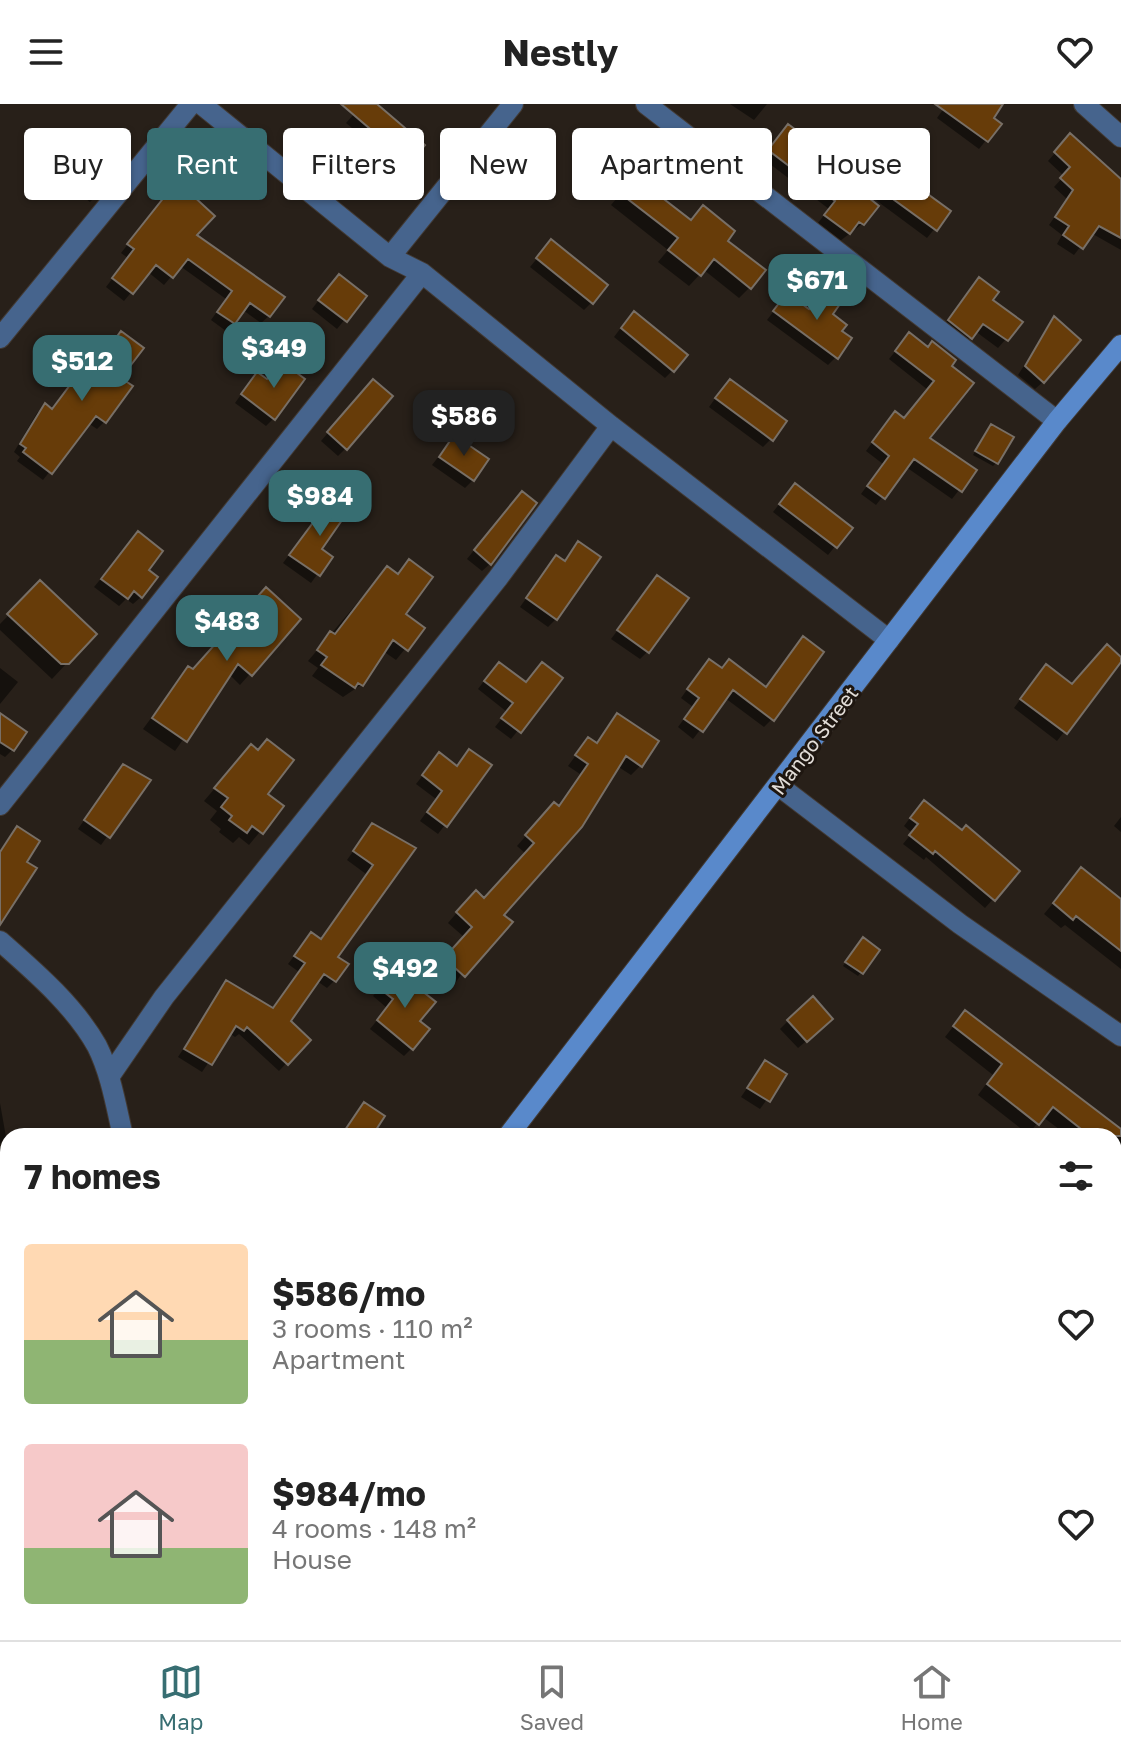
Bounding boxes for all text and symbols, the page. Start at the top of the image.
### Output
icon: menu [24,30,68,74]
icon: heart [1053,30,1097,74]
text: Nestly [503,31,618,74]
chip: Buy [24,128,131,200]
chip: Rent [147,128,267,200]
chip: Filters [283,128,424,200]
chip: New [440,128,556,200]
chip: Apartment [572,128,772,200]
chip: House [788,128,930,200]
pin: $671 [770,254,864,322]
text: $671 [786,264,848,295]
pin: $349 [227,322,321,390]
text: $349 [241,332,307,363]
pin: $512 [35,335,129,403]
text: $512 [51,345,113,376]
pin: $586 [417,390,511,458]
text: $586 [431,400,497,431]
pin: $984 [273,470,367,538]
text: $984 [287,480,353,511]
pin: $483 [180,595,274,663]
text: $483 [194,605,260,636]
street label: Mango Street [766,681,862,799]
pin: $492 [358,942,452,1010]
text: $492 [372,952,438,983]
icon: filters [1054,1154,1098,1198]
text: 7 homes [24,1156,161,1196]
text: $586/mo [272,1273,425,1313]
icon: home [88,1276,184,1372]
icon: heart [1054,1302,1098,1346]
text: 3 rooms · 110 m² [272,1313,473,1344]
text: Apartment [272,1344,405,1375]
text: $984/mo [272,1473,426,1513]
icon: home [88,1476,184,1572]
icon: heart [1054,1502,1098,1546]
text: 4 rooms · 148 m² [272,1513,476,1544]
text: House [272,1544,352,1575]
tab: Map [158,1660,203,1735]
tab: Saved [520,1660,584,1735]
tab: Home [901,1660,963,1735]

